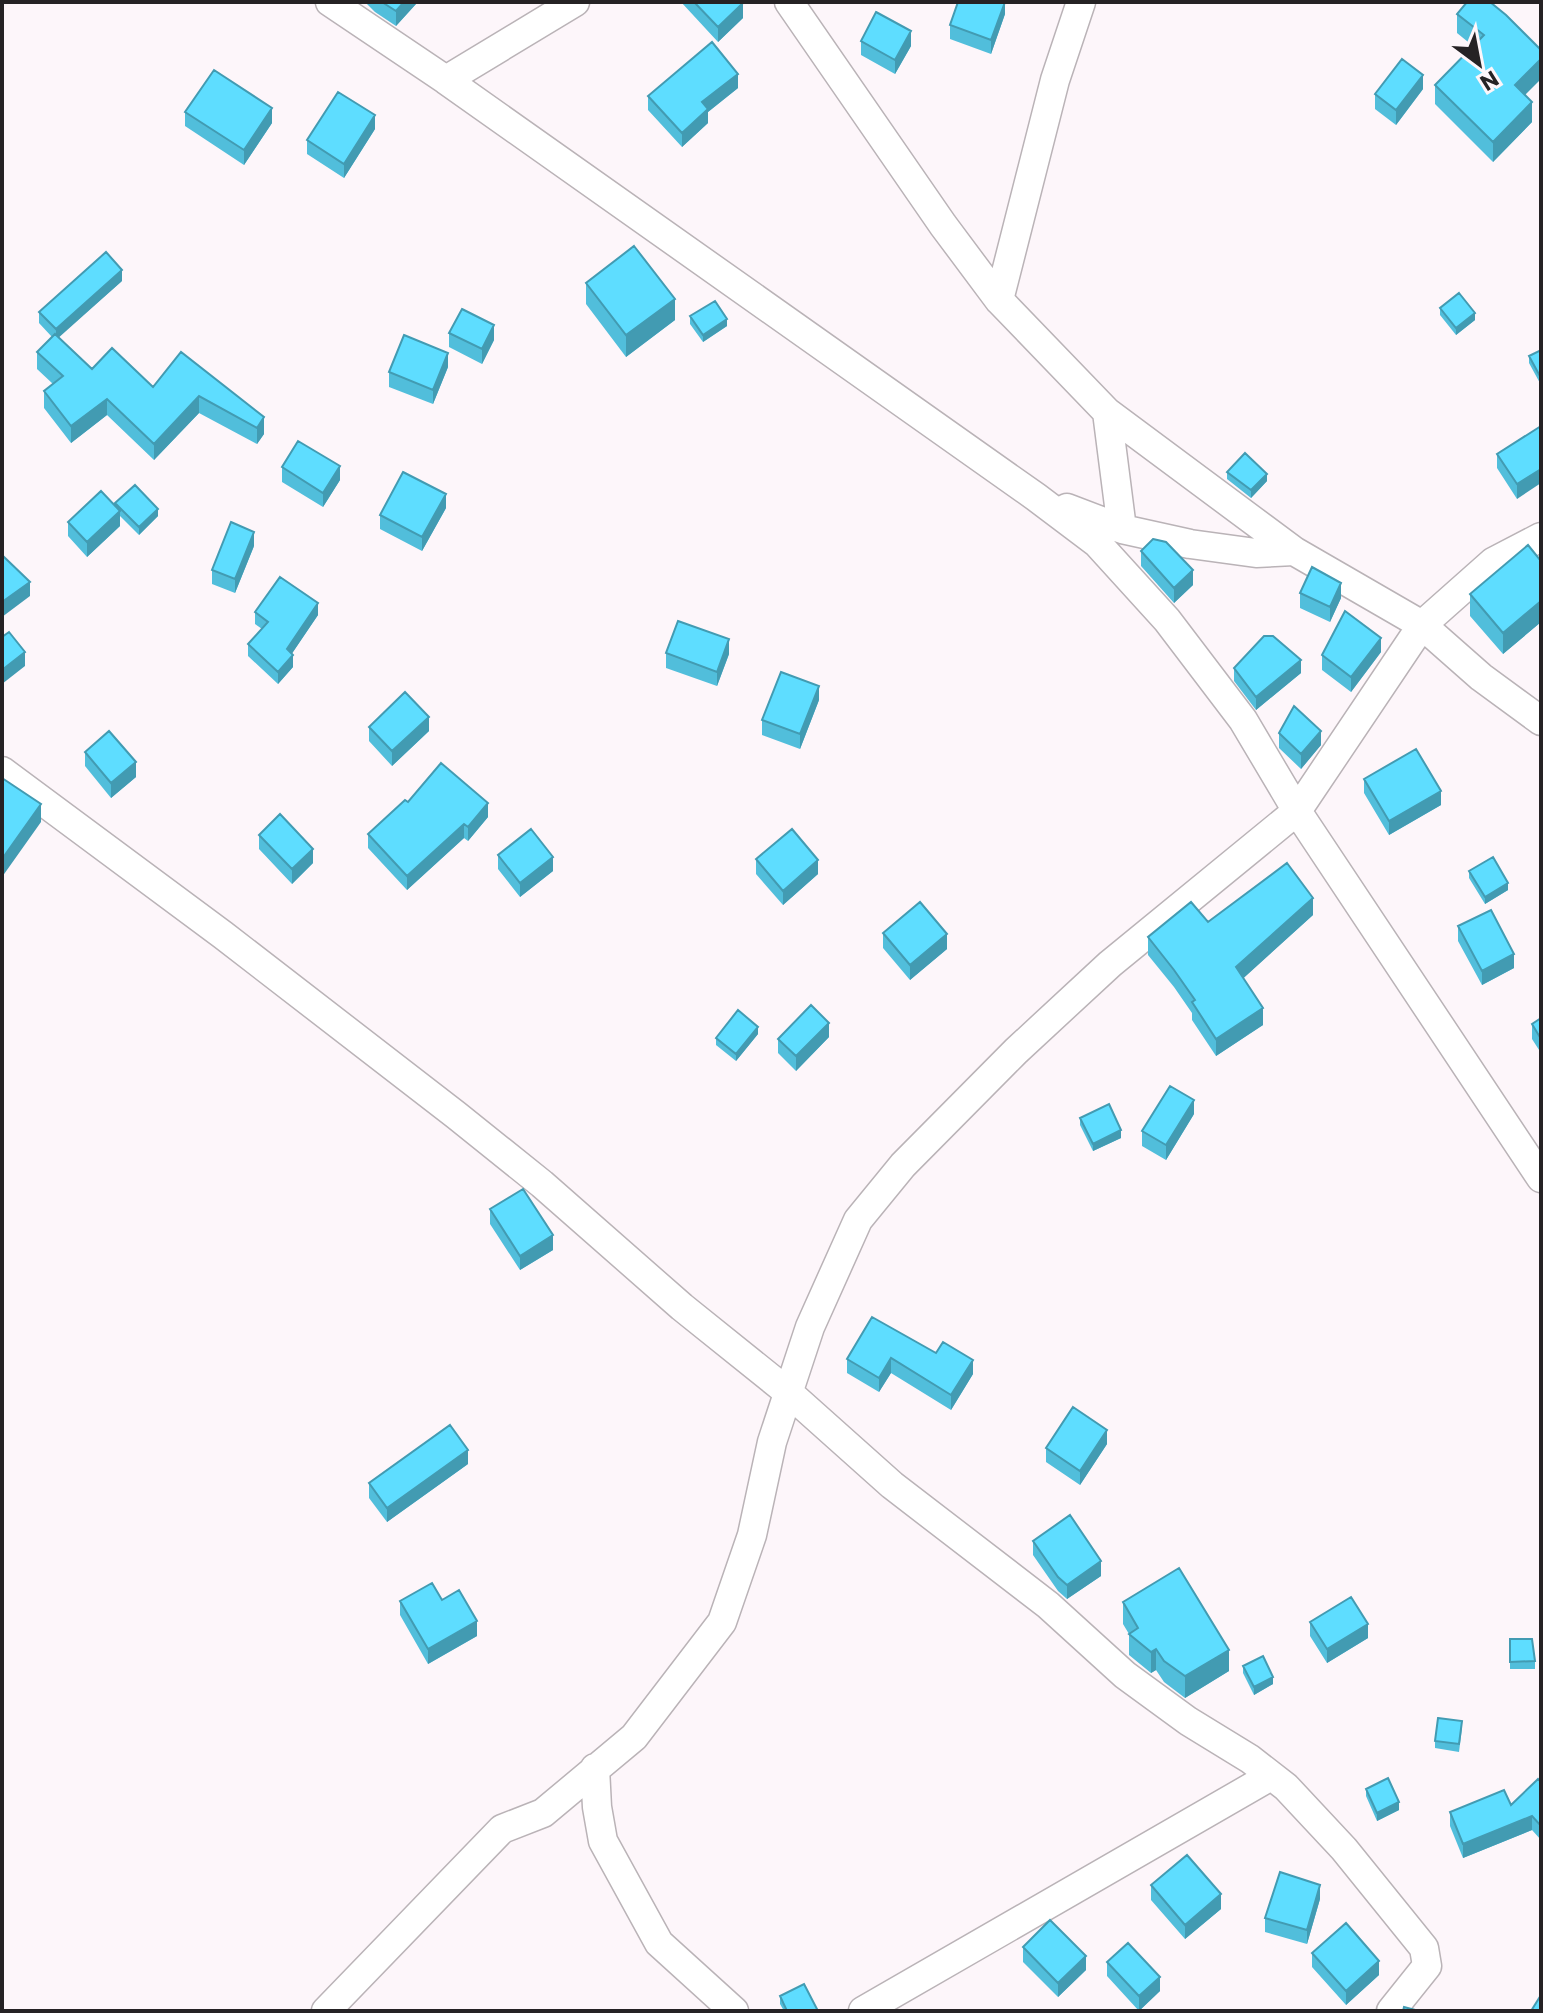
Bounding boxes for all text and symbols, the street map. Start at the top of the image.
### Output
north arrow [1439,24,1519,104]
text: N [1476,66,1504,97]

